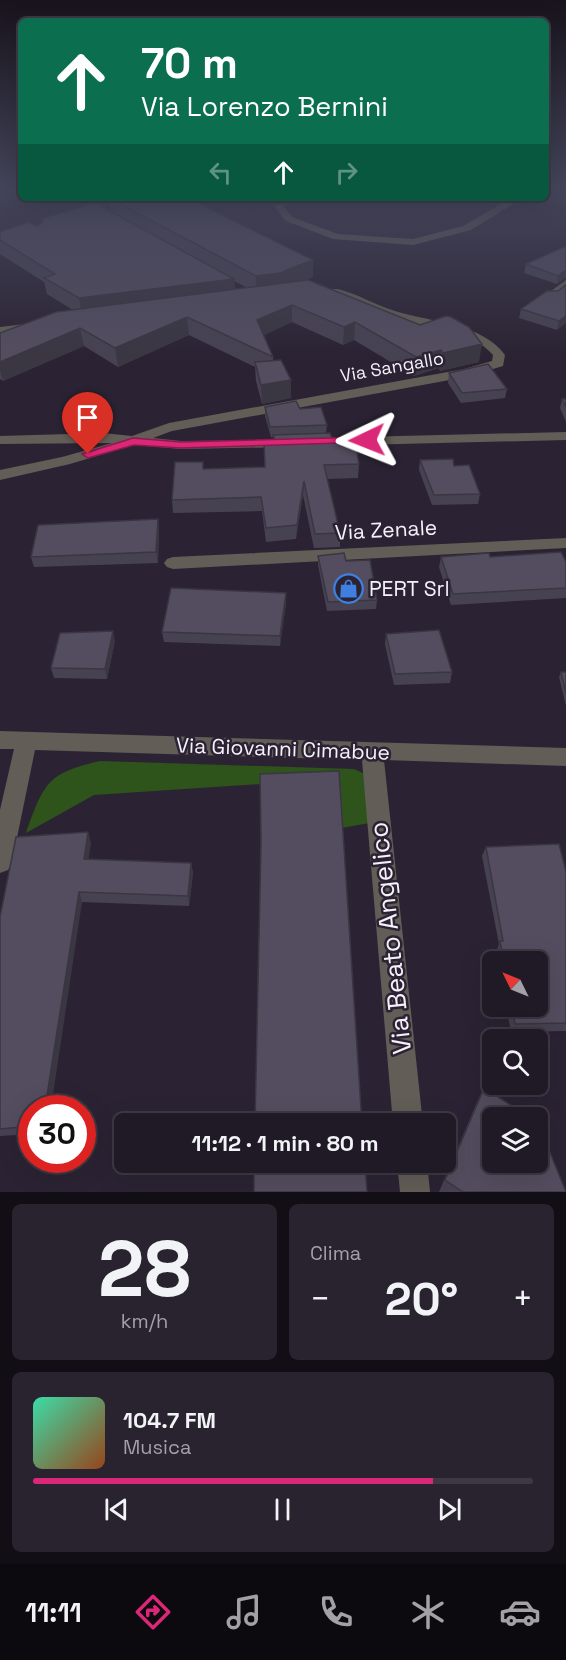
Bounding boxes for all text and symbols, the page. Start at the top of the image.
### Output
text: 70 m [141,37,238,90]
icon: ahead [42,42,120,120]
text: Via Lorenzo Bernini [141,89,388,124]
icon: left [204,156,237,189]
icon: ahead [267,156,300,189]
icon: right [330,156,363,189]
street label: Via Sangallo [338,346,446,387]
pin [62,392,113,454]
icon: arrive [71,401,104,434]
position arrow [335,408,399,472]
street label: Via Zenale [334,513,438,546]
shop icon: PERT Srl [332,573,364,605]
place label: PERT Srl [369,575,450,602]
street label: Via Giovanni Cimabue [176,731,390,766]
street label: Via Beato Angelico [361,820,419,1056]
north arrow [482,951,548,1017]
map controls [482,951,548,1173]
button: search [482,1029,548,1095]
speed limit sign: 30 [18,1095,96,1173]
button: layers [482,1107,548,1173]
text: 11:12 · 1 min · 80 m [192,1129,378,1157]
text: 28 [98,1219,191,1319]
text: Clima [310,1240,361,1266]
text: 20° [385,1271,458,1328]
text: − [310,1278,330,1320]
text: + [513,1278,533,1320]
text: km/h [121,1308,168,1334]
text: 104.7 FM [123,1406,216,1434]
text: Musica [123,1434,191,1460]
icon: previous [100,1493,133,1526]
icon: pause [266,1493,299,1526]
icon: next [433,1493,466,1526]
icon: directions [132,1591,174,1633]
icon: music [223,1591,265,1633]
icon: phone [315,1591,357,1633]
icon: climate [407,1591,449,1633]
icon: car [499,1591,541,1633]
text: 11:11 [25,1595,82,1630]

